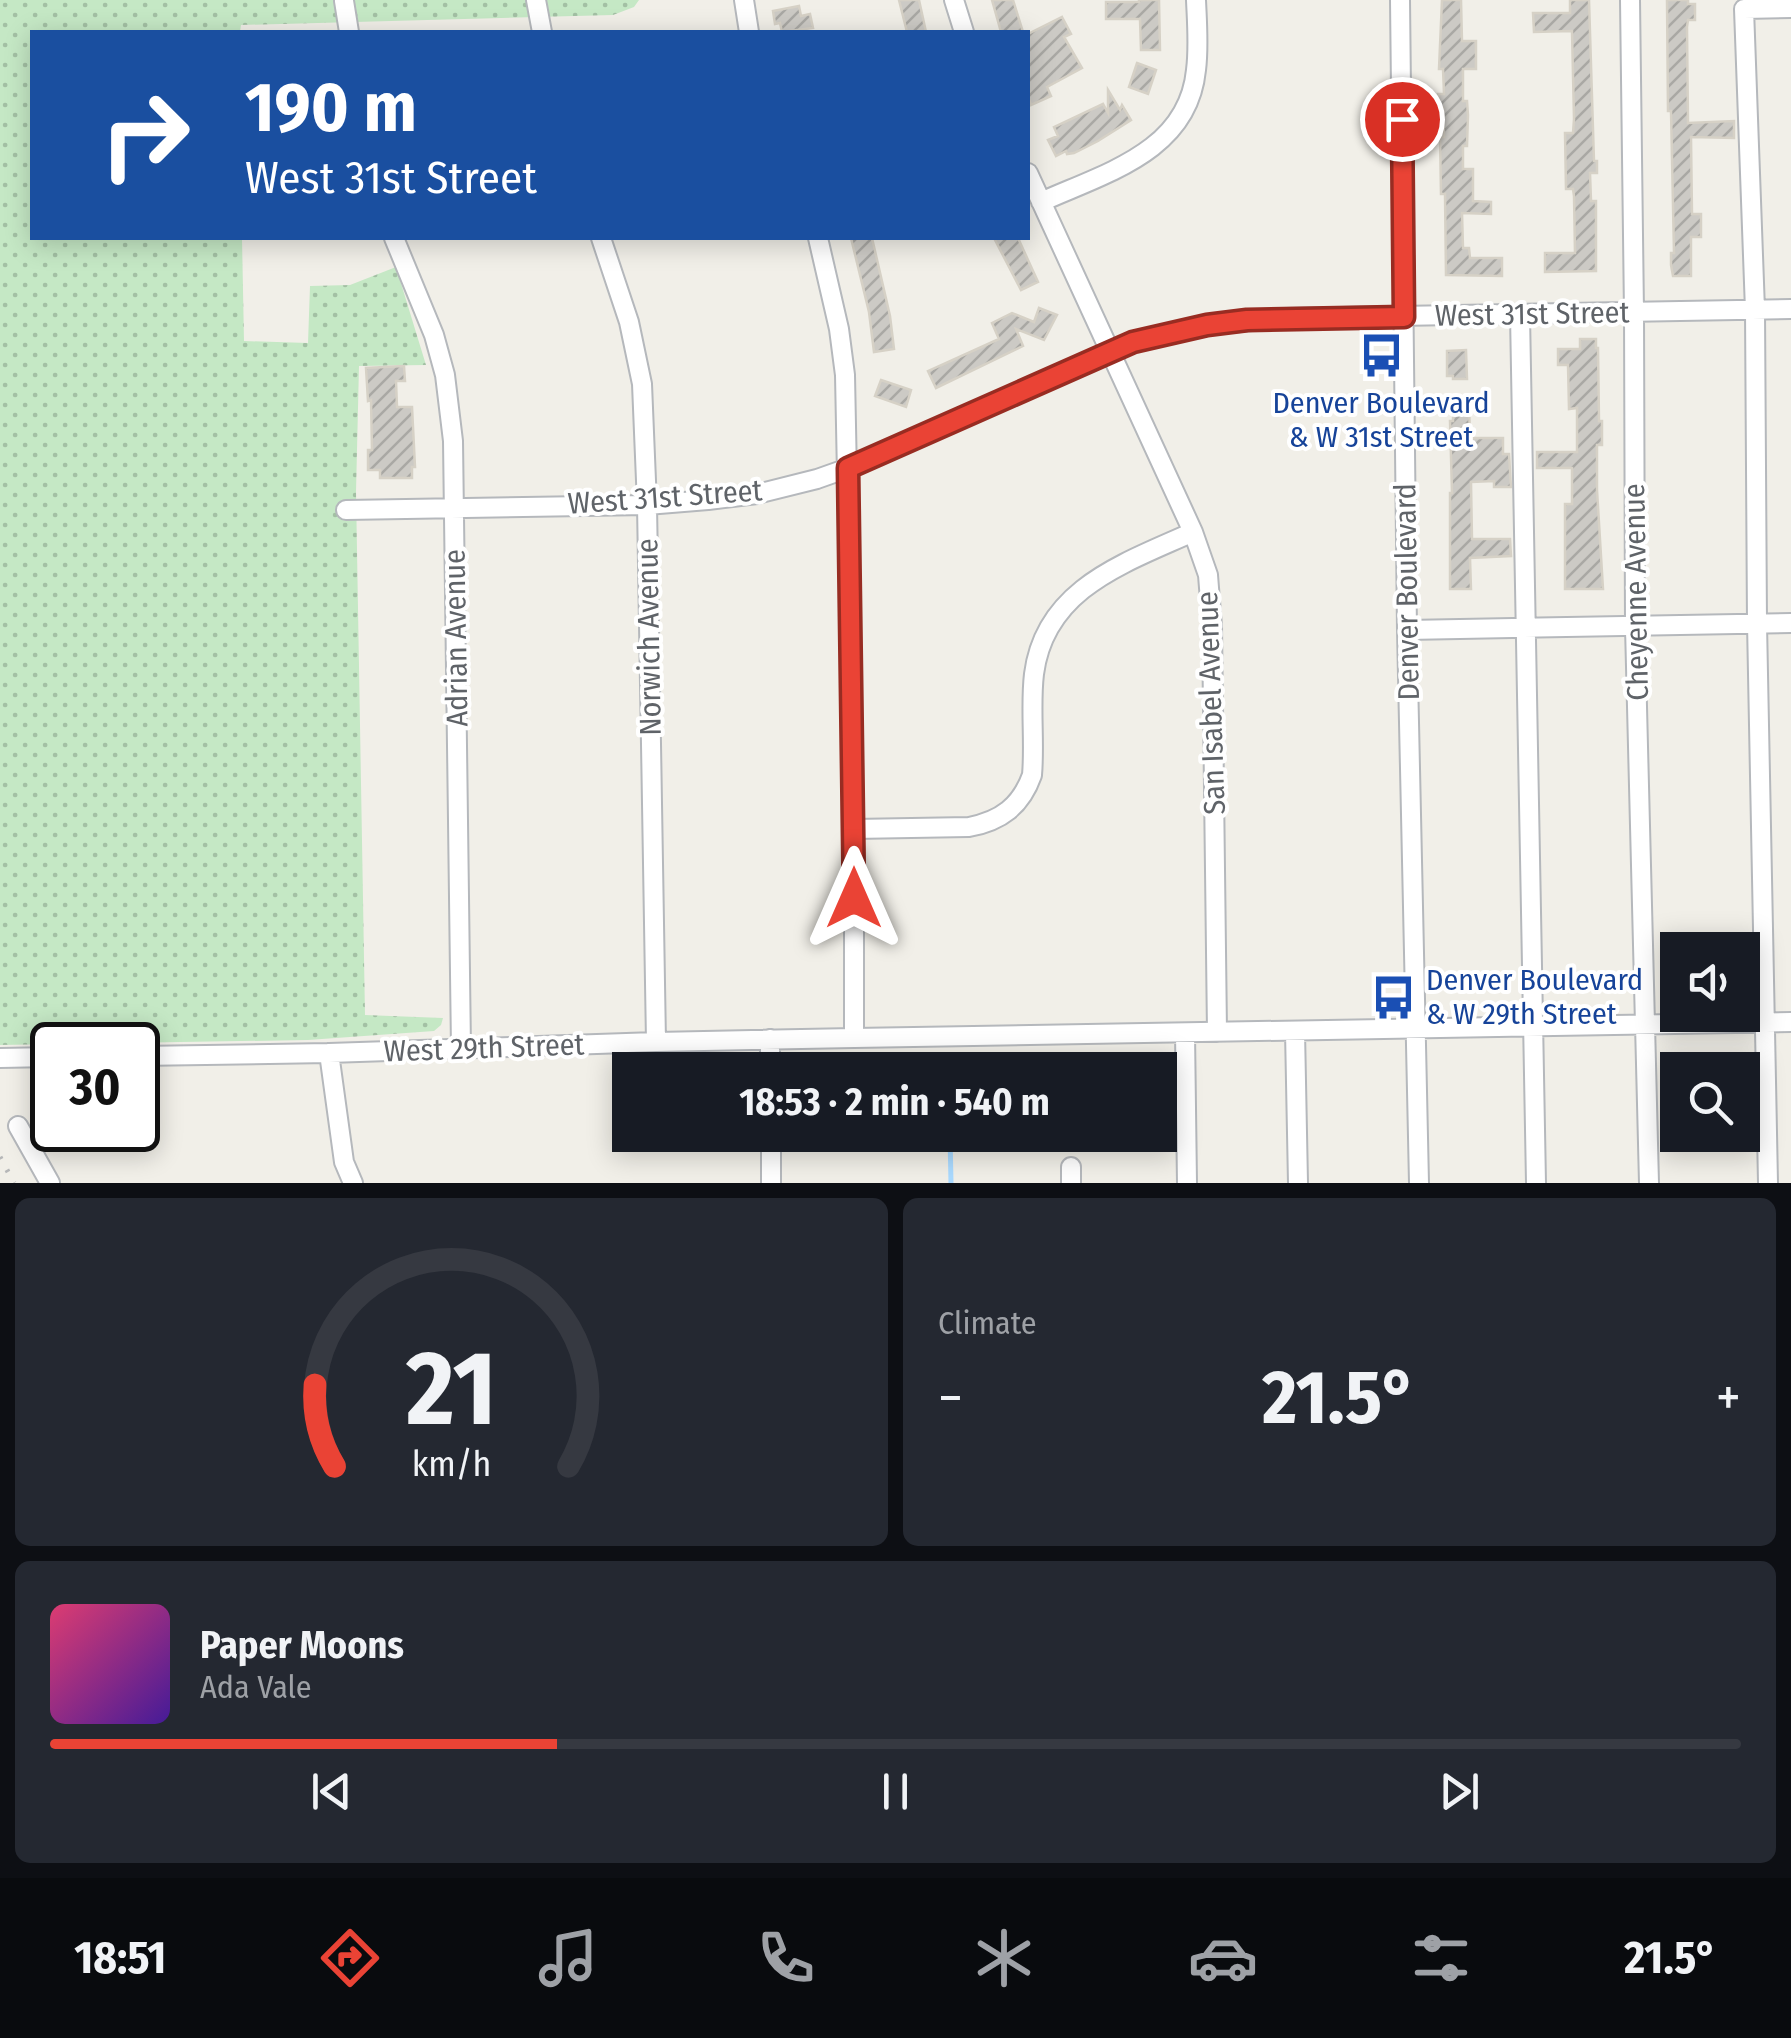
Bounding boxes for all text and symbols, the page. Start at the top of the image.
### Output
text: 190 m [245,66,417,150]
icon: right [80,70,210,200]
pin [1360,77,1445,162]
icon: arrive [1375,92,1430,147]
text: West 31st Street [245,151,537,205]
street label: West 31st Street [1434,294,1630,334]
bus stop icon: Denver Boulevard & W 31st Street [1357,332,1405,380]
place label: Denver Boulevard & W 31st Street [1272,385,1490,455]
street label: West 31st Street [567,472,764,522]
street label: Denver Boulevard [1387,483,1427,701]
street label: Cheyenne Avenue [1616,483,1656,701]
street label: Norwich Avenue [629,538,669,736]
street label: Adrian Avenue [436,549,476,727]
street label: San Isabel Avenue [1189,591,1233,815]
position arrow [802,846,906,950]
map controls [1660,932,1760,1152]
button: sound [1660,932,1760,1032]
place label: Denver Boulevard & W 29th Street [1426,962,1643,1032]
bus stop icon: Denver Boulevard & W 29th Street [1369,973,1417,1021]
speed limit sign: 30 [30,1022,160,1152]
street label: West 29th Street [383,1027,585,1069]
button: search [1660,1052,1760,1152]
text: 18:53 · 2 min · 540 m [739,1079,1050,1125]
text: Climate [938,1304,1037,1342]
text: 21 [405,1327,497,1452]
text: 21.5° [1262,1353,1417,1443]
text: − [938,1365,963,1431]
text: + [1716,1365,1741,1431]
text: km/h [412,1443,491,1485]
text: Paper Moons [200,1622,404,1668]
text: Ada Vale [200,1668,312,1706]
icon: previous [304,1764,359,1819]
icon: pause [868,1764,923,1819]
icon: next [1432,1764,1487,1819]
icon: directions [315,1923,385,1993]
icon: music [533,1923,603,1993]
icon: phone [751,1923,821,1993]
icon: climate [969,1923,1039,1993]
icon: car [1188,1923,1258,1993]
icon: filters [1406,1923,1476,1993]
text: 18:51 [74,1931,166,1985]
text: 21.5° [1624,1931,1717,1985]

